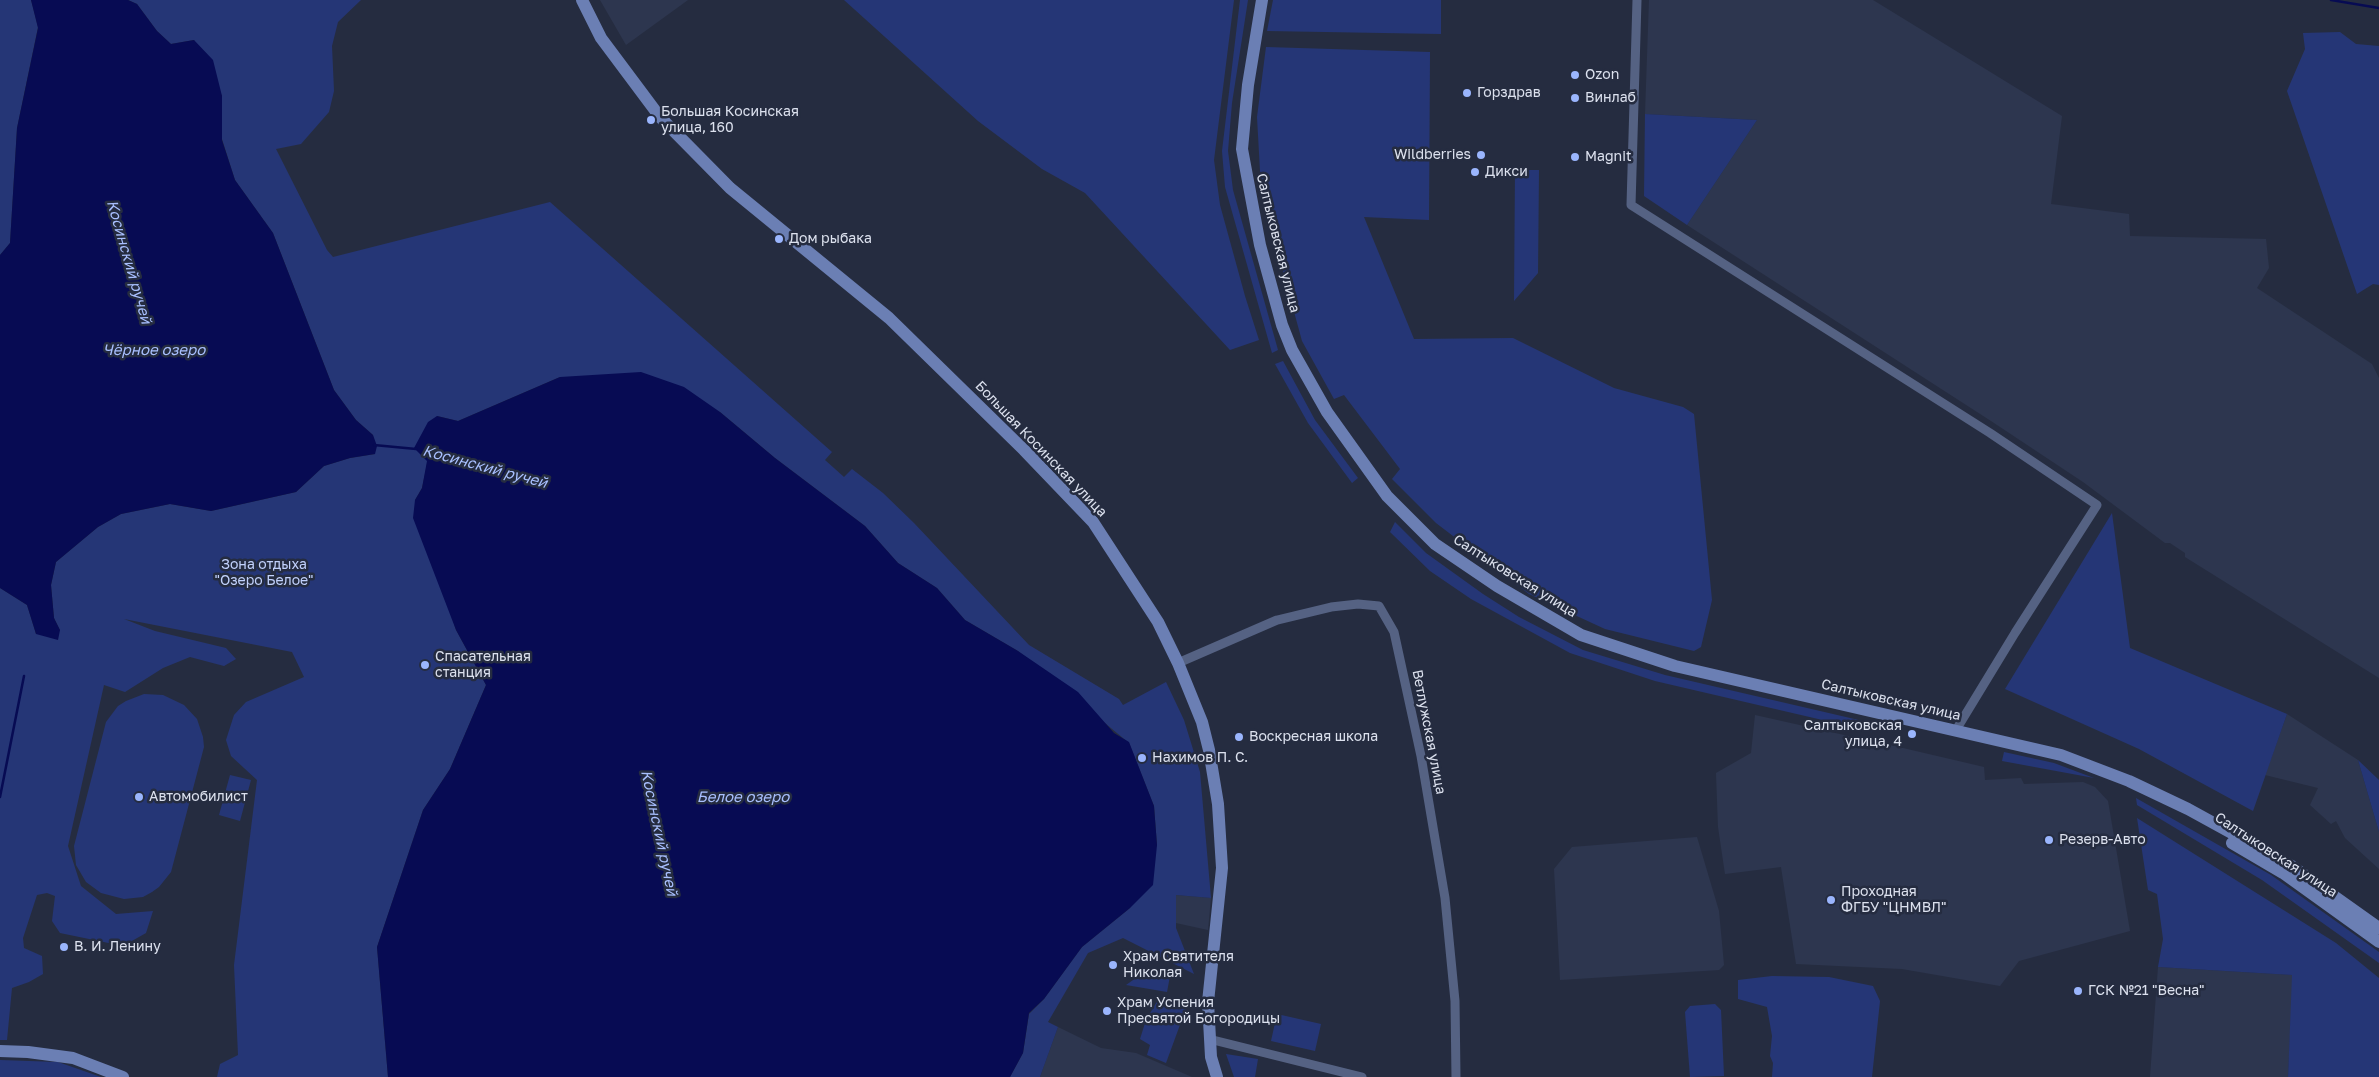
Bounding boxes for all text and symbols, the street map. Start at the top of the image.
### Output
place label: Ozon [1585,67,1619,83]
marker: Ozon [1569,69,1581,81]
place label: Горздрав [1477,85,1541,101]
marker: Горздрав [1461,87,1473,99]
place label: Винлаб [1585,90,1636,106]
marker: Винлаб [1569,92,1581,104]
place label: Большая Косинская улица, 160 [661,104,799,136]
marker: Большая Косинская улица, 160 [645,114,657,126]
place label: Wildberries [1394,147,1471,163]
marker: Wildberries [1475,149,1487,161]
place label: Magnit [1585,149,1632,165]
marker: Magnit [1569,151,1581,163]
place label: Дикси [1485,164,1528,180]
marker: Дикси [1469,166,1481,178]
street label: Салтыковская улица [1253,172,1303,314]
water label: Косинский ручей [103,198,155,326]
place label: Дом рыбака [789,231,872,247]
marker: Дом рыбака [773,233,785,245]
water label: Чёрное озеро [103,341,205,359]
street label: Большая Косинская улица [972,378,1110,520]
water label: Косинский ручей [421,442,549,492]
street label: Салтыковская улица [1450,531,1580,621]
park label: Зона отдыха "Озеро Белое" [214,557,314,590]
place label: Спасательная станция [435,649,531,682]
marker: Спасательная станция [419,659,431,671]
street label: Ветлужская улица [1409,668,1449,796]
street label: Салтыковская улица [1820,676,1962,724]
place label: Салтыковская улица, 4 [1804,718,1902,750]
marker: Салтыковская улица, 4 [1906,728,1918,740]
place label: Воскресная школа [1249,729,1378,745]
marker: Воскресная школа [1233,731,1245,743]
place label: Нахимов П. С. [1152,750,1248,766]
marker: Нахимов П. С. [1136,752,1148,764]
water label: Косинский ручей [637,768,681,898]
water label: Белое озеро [697,788,789,806]
place label: Автомобилист [149,789,248,805]
marker: Автомобилист [133,791,145,803]
street label: Салтыковская улица [2212,809,2340,901]
place label: Резерв-Авто [2059,832,2146,848]
marker: Резерв-Авто [2043,834,2055,846]
place label: Проходная ФГБУ "ЦНМВЛ" [1841,884,1946,916]
marker: Проходная ФГБУ "ЦНМВЛ" [1825,894,1837,906]
place label: В. И. Ленину [74,939,161,955]
marker: В. И. Ленину [58,941,70,953]
place label: Храм Святителя Николая [1123,949,1234,982]
marker: Храм Святителя Николая [1107,959,1119,971]
place label: ГСК №21 "Весна" [2088,983,2204,999]
marker: ГСК №21 "Весна" [2072,985,2084,997]
place label: Храм Успения Пресвятой Богородицы [1117,995,1280,1028]
marker: Храм Успения Пресвятой Богородицы [1101,1005,1113,1017]

